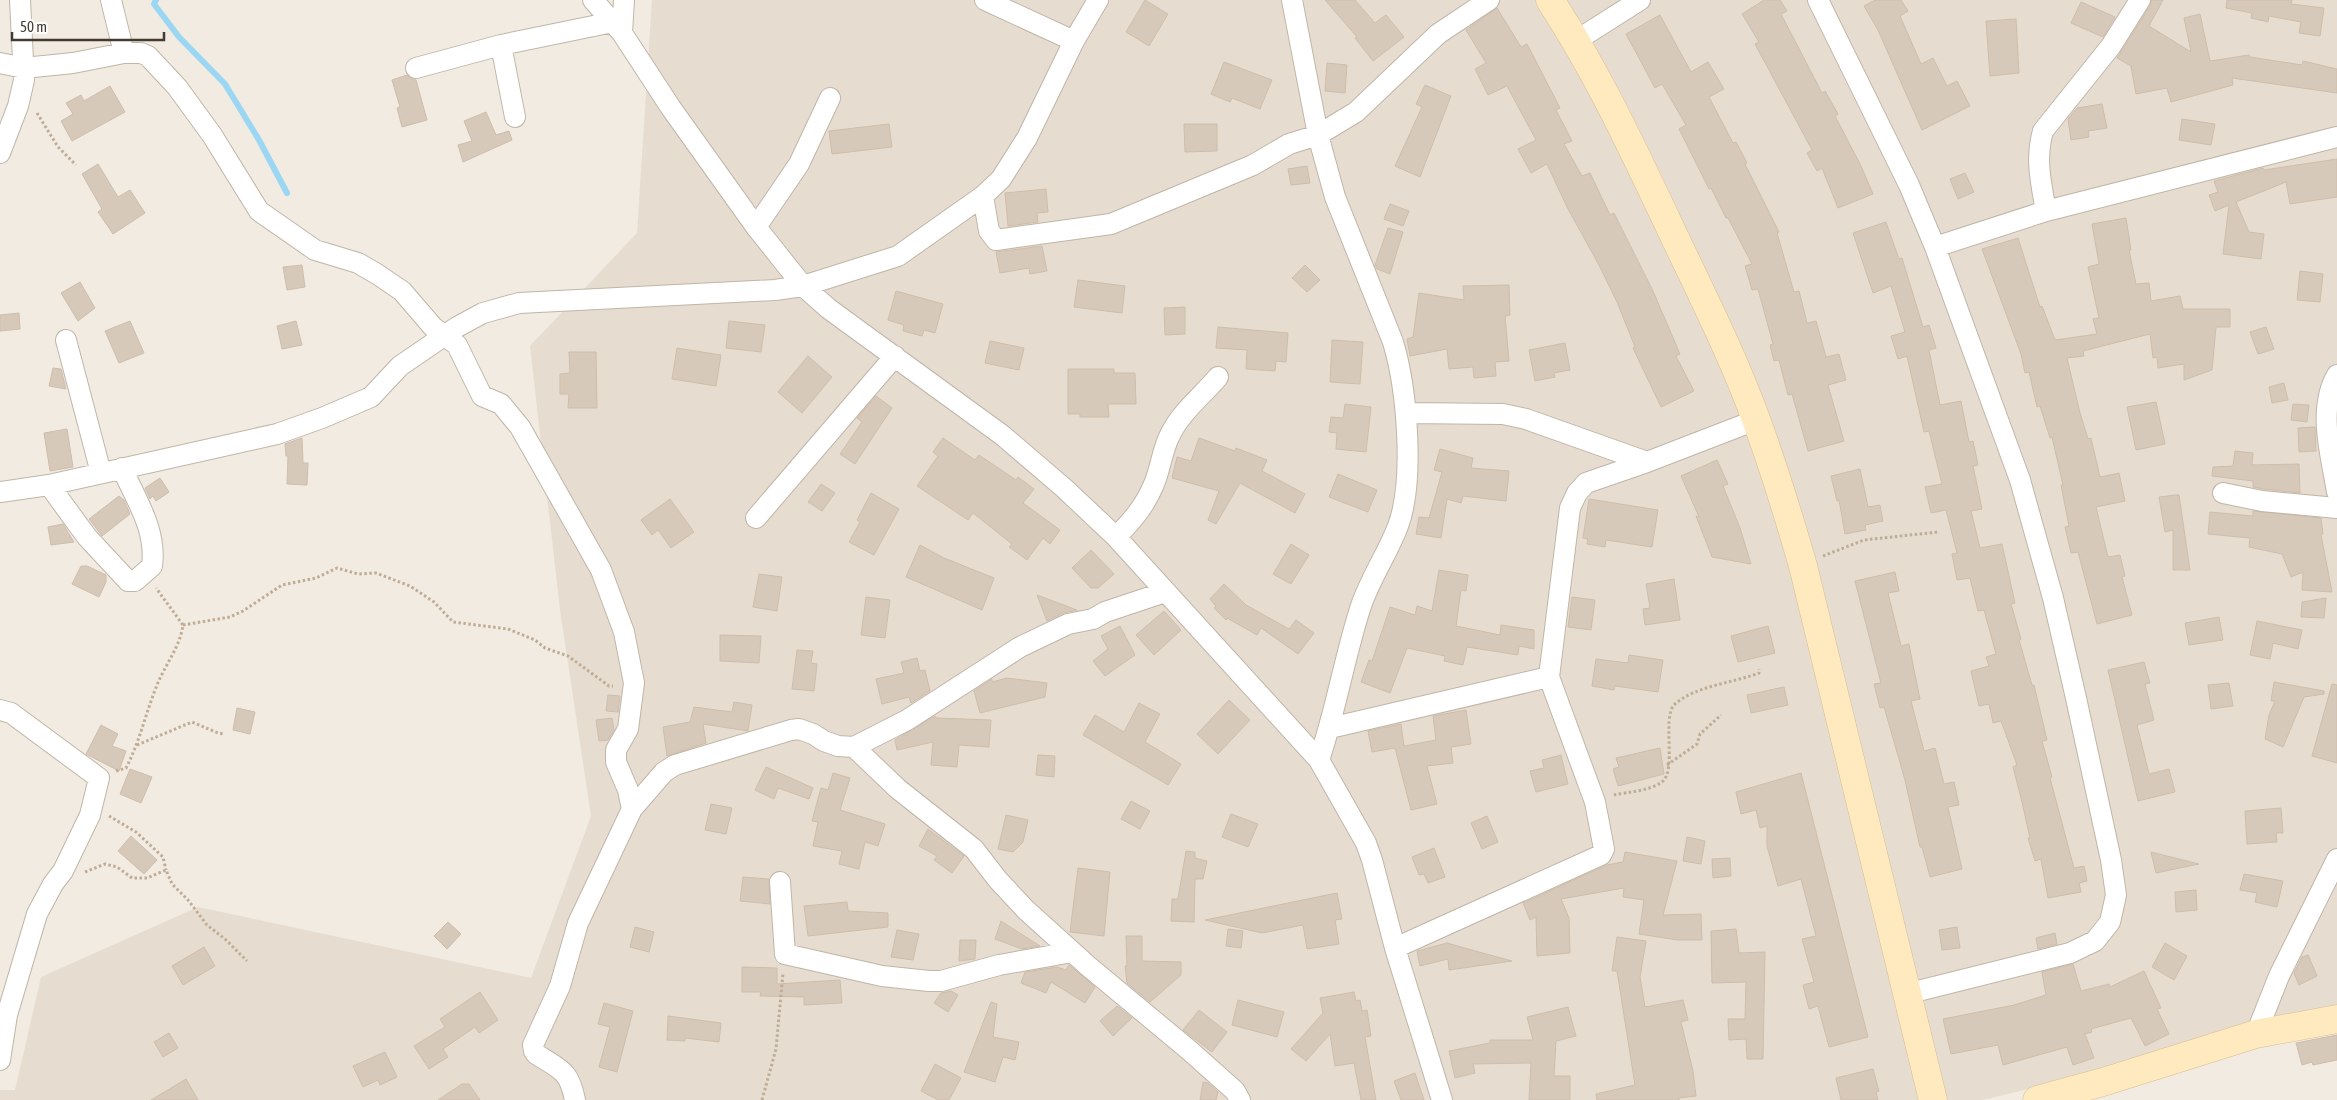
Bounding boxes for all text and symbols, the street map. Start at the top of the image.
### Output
scale bar [12,10,165,42]
text: 50 m [20,18,47,35]

